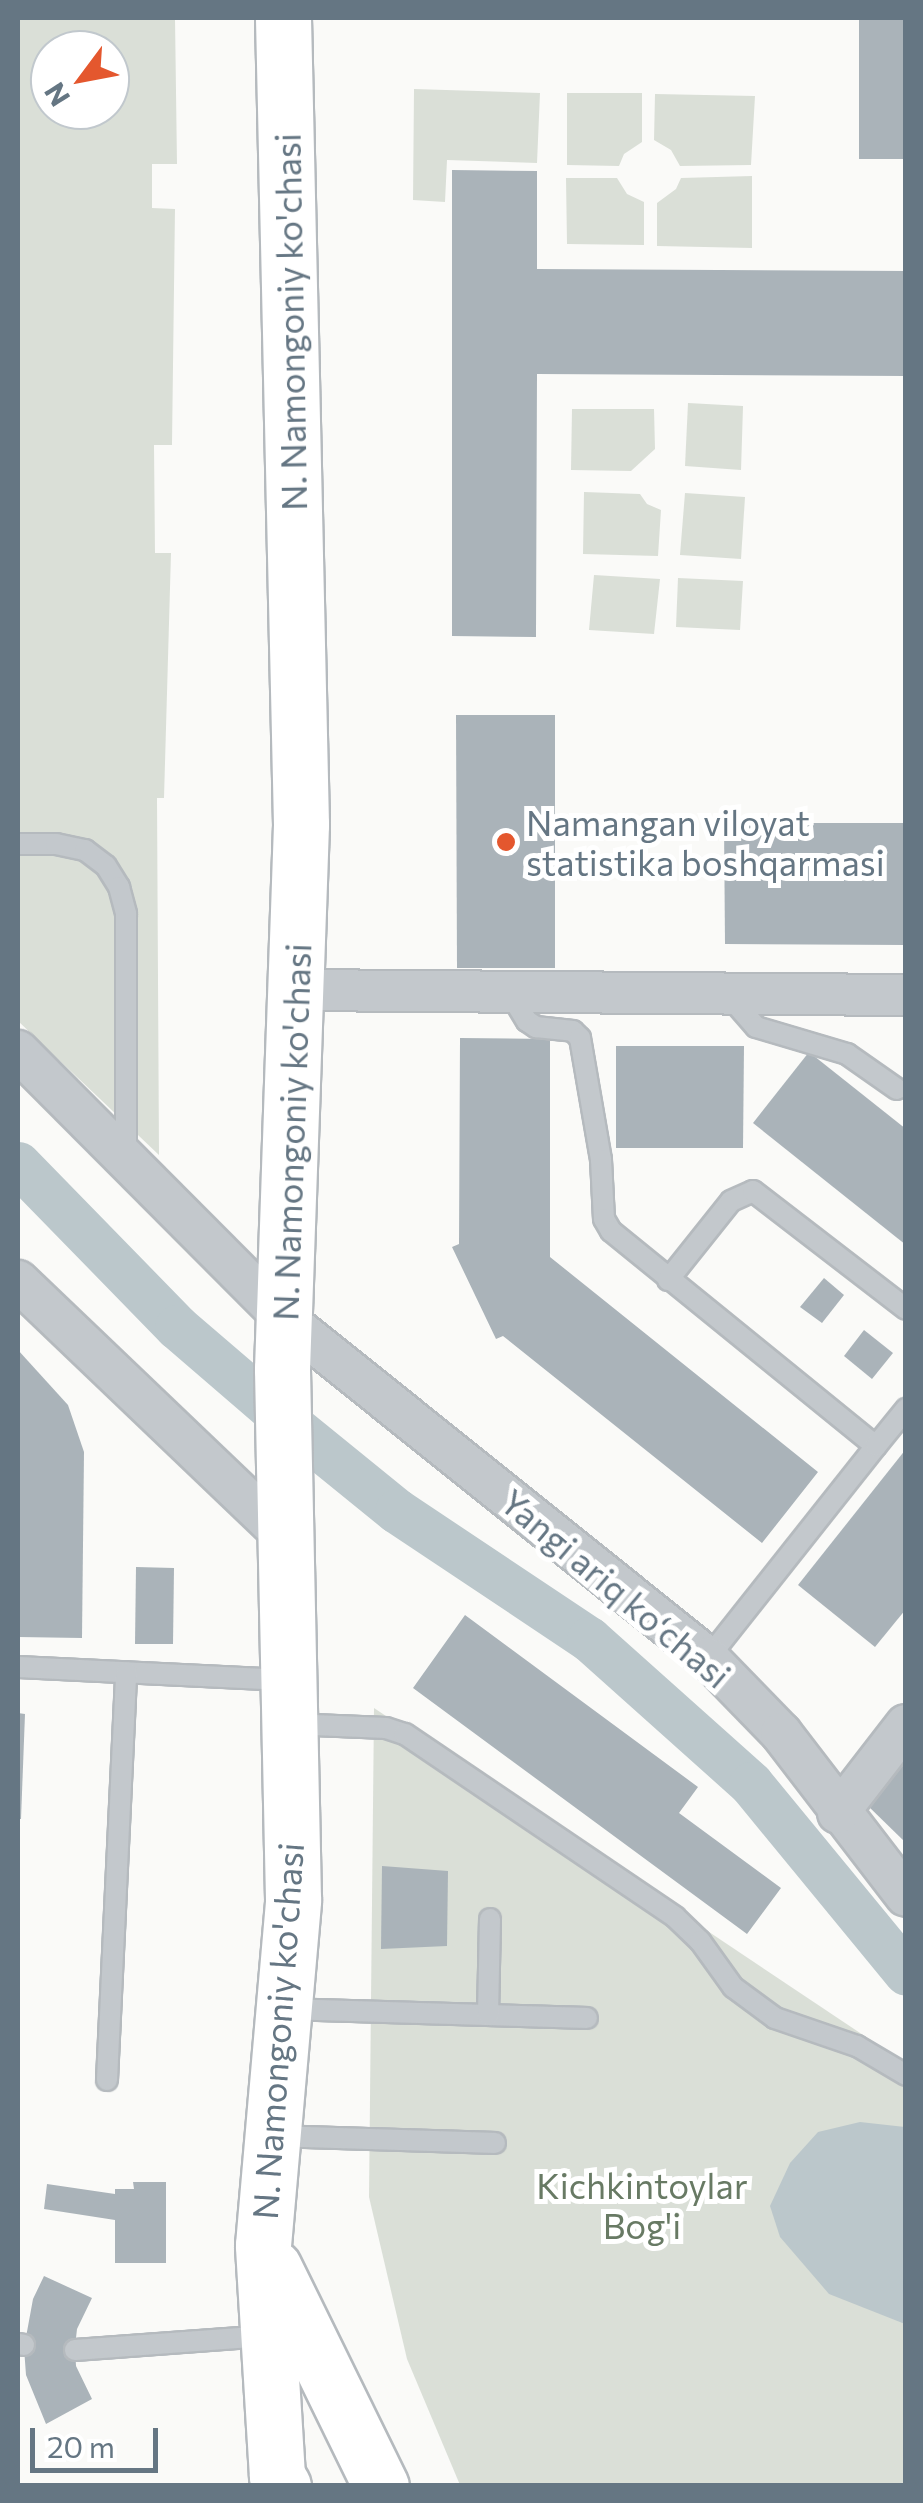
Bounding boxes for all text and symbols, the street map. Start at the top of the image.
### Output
north arrow [30,30,130,130]
text: N [36,77,76,113]
street label: N. Namongoniy ko'chasi [266,133,314,511]
place label: Namangan viloyat statistika boshqarmasi [526,801,885,883]
marker: Namangan viloyat statistika boshqarmasi [495,831,517,853]
street label: N. Namongoniy ko'chasi [263,943,319,1321]
street label: Yangi ariq ko‘chasi [493,1480,739,1696]
street label: N. Namongoniy ko'chasi [243,1841,311,2221]
park label: Kichkintoylar Bog'i [536,2164,748,2246]
scale bar [35,2408,162,2470]
text: 20 m [47,2427,115,2464]

